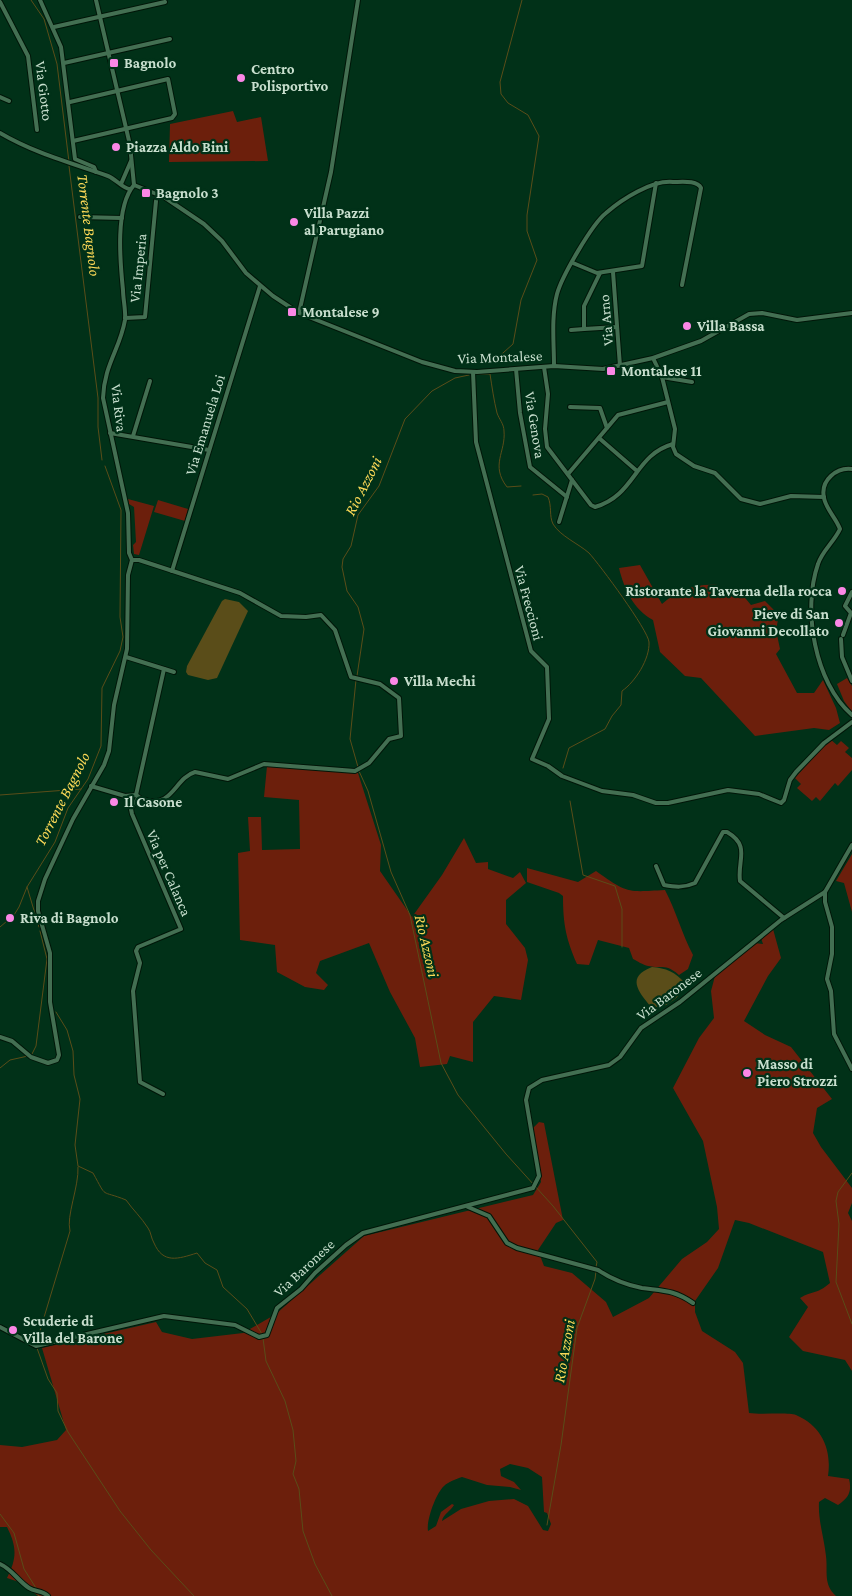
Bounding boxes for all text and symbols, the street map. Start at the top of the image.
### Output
place label: Bagnolo [124,55,177,71]
marker: Bagnolo [108,57,120,69]
street label: Via Giotto [32,60,56,122]
place label: Centro Polisportivo [251,61,329,94]
marker: Centro Polisportivo [235,72,247,84]
place label: Piazza Aldo Bini [126,139,229,155]
marker: Piazza Aldo Bini [110,141,122,153]
water label: Torrente Bagnolo [73,173,104,277]
place label: Bagnolo 3 [156,185,219,201]
marker: Bagnolo 3 [140,187,152,199]
place label: Villa Pazzi al Parugiano [303,205,384,238]
marker: Villa Pazzi al Parugiano [288,216,300,228]
street label: Via Imperia [126,233,151,303]
street label: Via Arno [596,294,616,346]
place label: Montalese 9 [302,304,380,320]
marker: Montalese 9 [286,306,298,318]
place label: Villa Bassa [696,318,765,334]
marker: Villa Bassa [681,320,693,332]
street label: Via Montalese [457,348,543,366]
place label: Montalese 11 [621,363,702,379]
marker: Montalese 11 [605,365,617,377]
street label: Via Emanuela Loi [182,373,228,477]
street label: Via Riva [108,383,130,433]
street label: Via Genova [522,391,548,460]
water label: Rio Azzoni [341,453,385,518]
street label: Via Freccioni [511,564,547,642]
place label: Ristorante la Taverna della rocca [625,583,833,599]
marker: Ristorante la Taverna della rocca [836,585,848,597]
place label: Pieve di San Giovanni Decollato [708,606,829,639]
marker: Pieve di San Giovanni Decollato [833,617,845,629]
place label: Villa Mechi [403,673,476,689]
marker: Villa Mechi [388,675,400,687]
water label: Torrente Bagnolo [31,749,94,849]
place label: Il Casone [124,794,182,810]
marker: Il Casone [108,796,120,808]
street label: Via per Calanca [143,827,194,919]
place label: Riva di Bagnolo [20,910,119,926]
marker: Riva di Bagnolo [4,912,16,924]
water label: Rio Azzoni [412,913,443,979]
street label: Via Baronese [634,964,705,1023]
place label: Masso di Piero Strozzi [757,1056,838,1089]
marker: Masso di Piero Strozzi [741,1067,753,1079]
street label: Via Baronese [270,1236,338,1300]
place label: Scuderie di Villa del Barone [22,1313,123,1346]
water label: Rio Azzoni [550,1318,578,1384]
marker: Scuderie di Villa del Barone [7,1324,19,1336]

